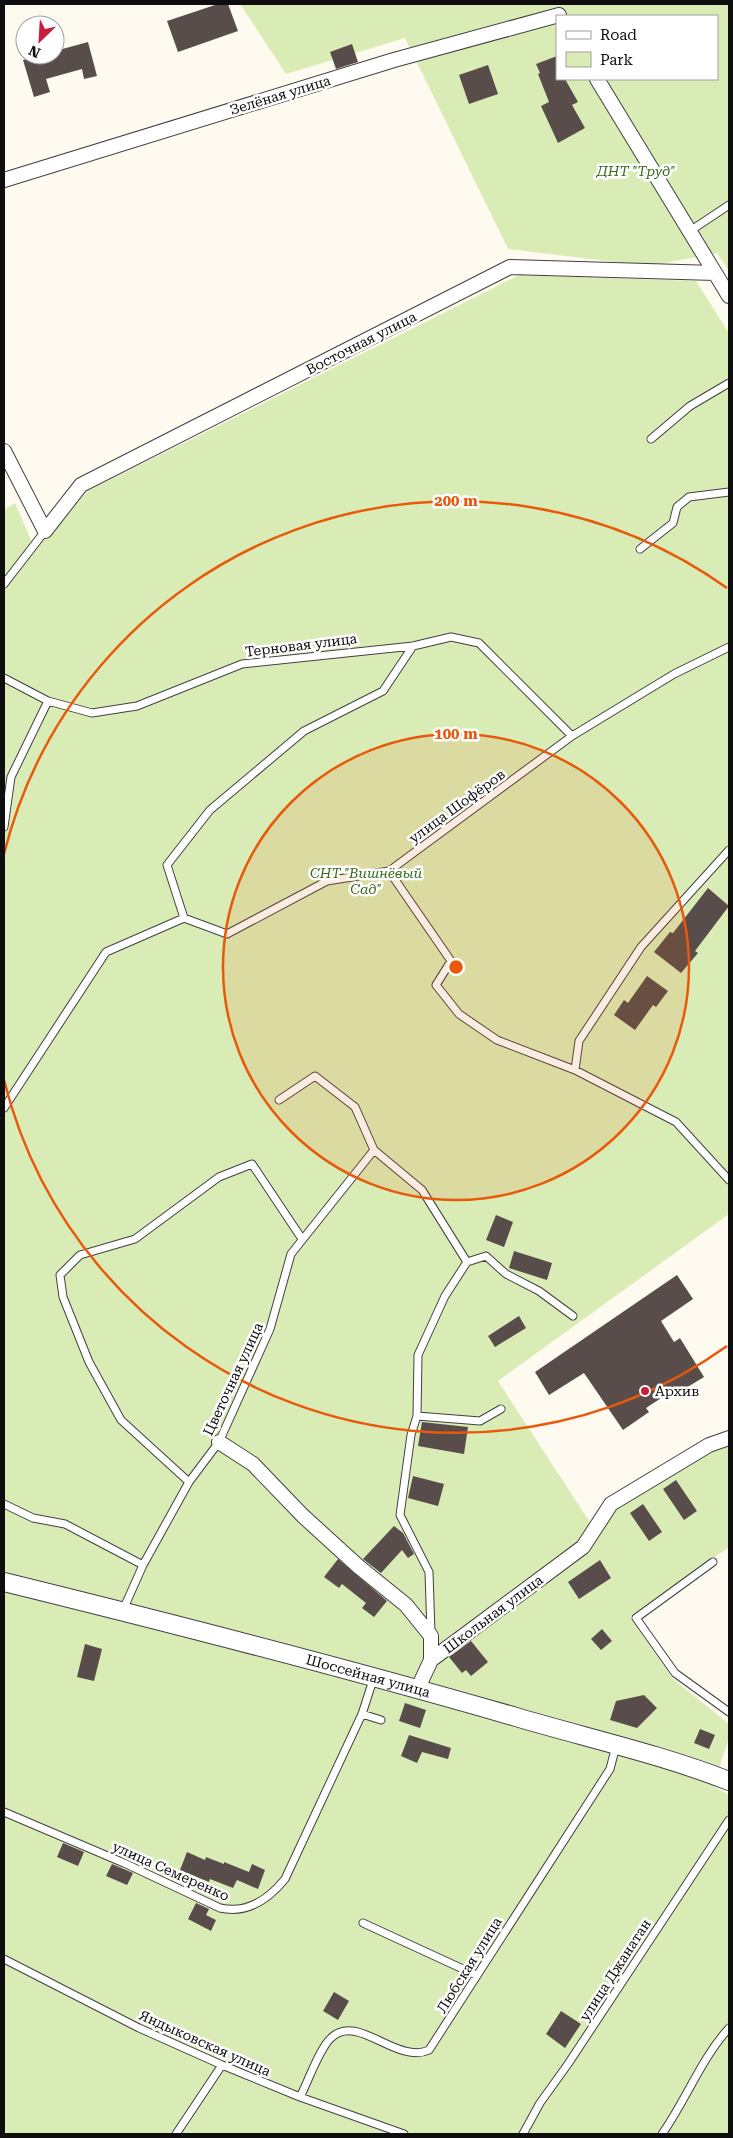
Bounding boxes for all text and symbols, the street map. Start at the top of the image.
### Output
north arrow [15,15,65,65]
legend [556,15,718,80]
text: Road [600,26,637,44]
text: N [26,42,43,61]
text: Park [600,51,634,69]
street label: Зелёная улица [228,72,333,118]
park label: ДНТ "Труд" [595,163,676,179]
street label: Восточная улица [303,308,419,378]
text: 200 m [434,492,478,510]
street label: Терновая улица [244,630,358,660]
text: 100 m [434,725,478,743]
street label: улица Шофёров [406,766,508,846]
park label: СНТ "Вишнёвый Сад" [310,865,422,897]
centre of rings [447,958,465,976]
street label: Цветочная улица [200,1320,266,1438]
place label: Архив [655,1383,699,1399]
marker: Архив [639,1385,651,1397]
street label: Школьная улица [440,1571,546,1657]
street label: Шоссейная улица [304,1651,432,1700]
street label: улица Семеренко [110,1838,232,1904]
street label: Любская улица [433,1914,505,2016]
street label: улица Джанатан [576,1916,654,2024]
street label: Яндыковская улица [137,2007,274,2079]

